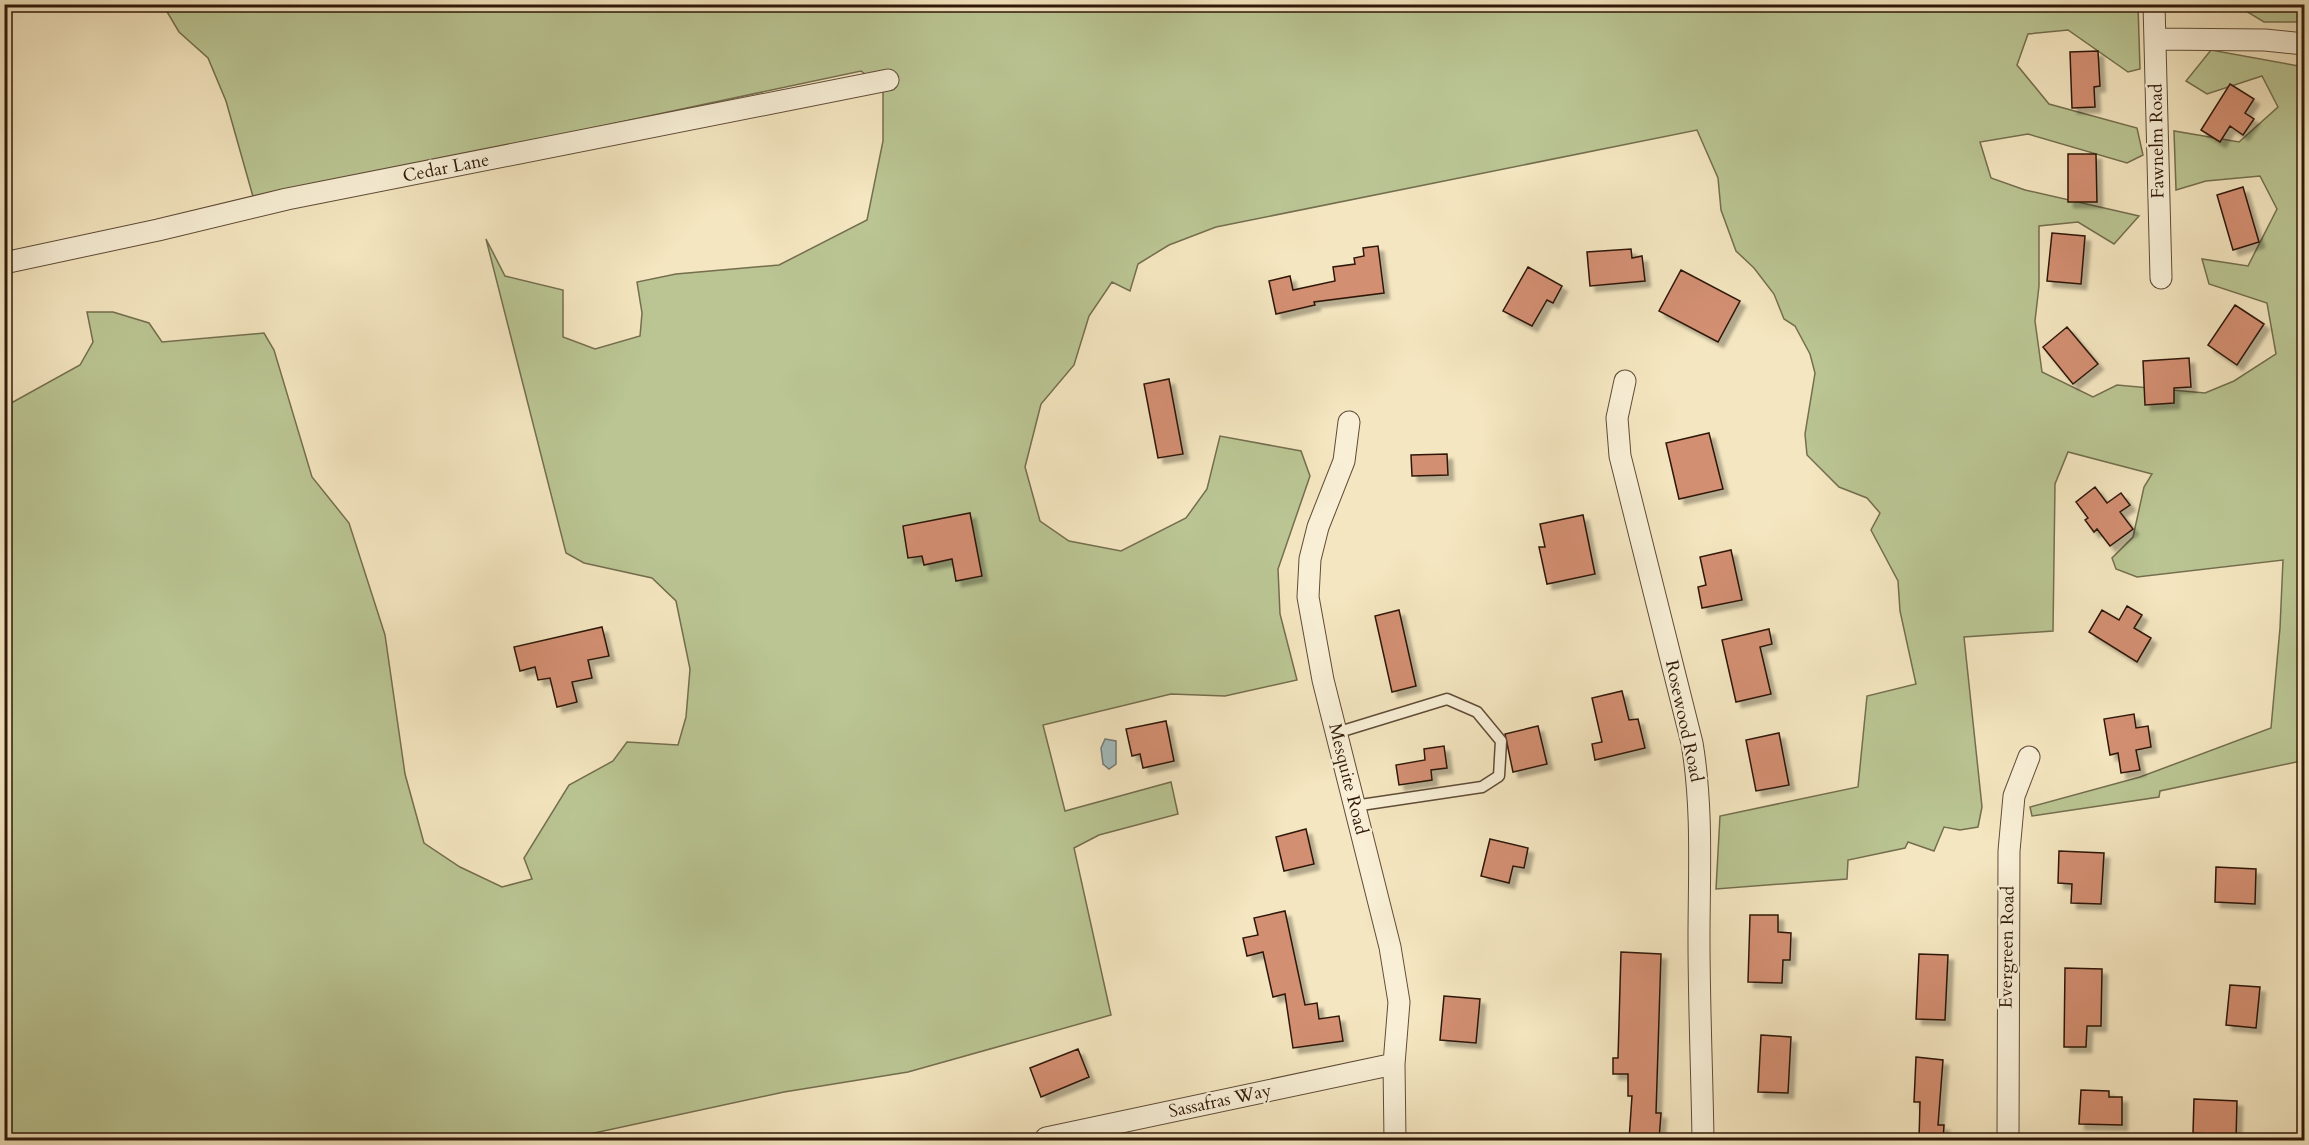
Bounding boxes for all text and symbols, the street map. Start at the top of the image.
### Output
street label: Fawnelm Road [2143,83,2171,199]
street label: Cedar Lane [401,147,491,189]
street label: Rosewood Road [1659,658,1709,785]
street label: Mesquite Road [1322,721,1374,838]
street label: Evergreen Road [1993,885,2021,1009]
street label: Sassafras Way [1166,1078,1274,1124]

